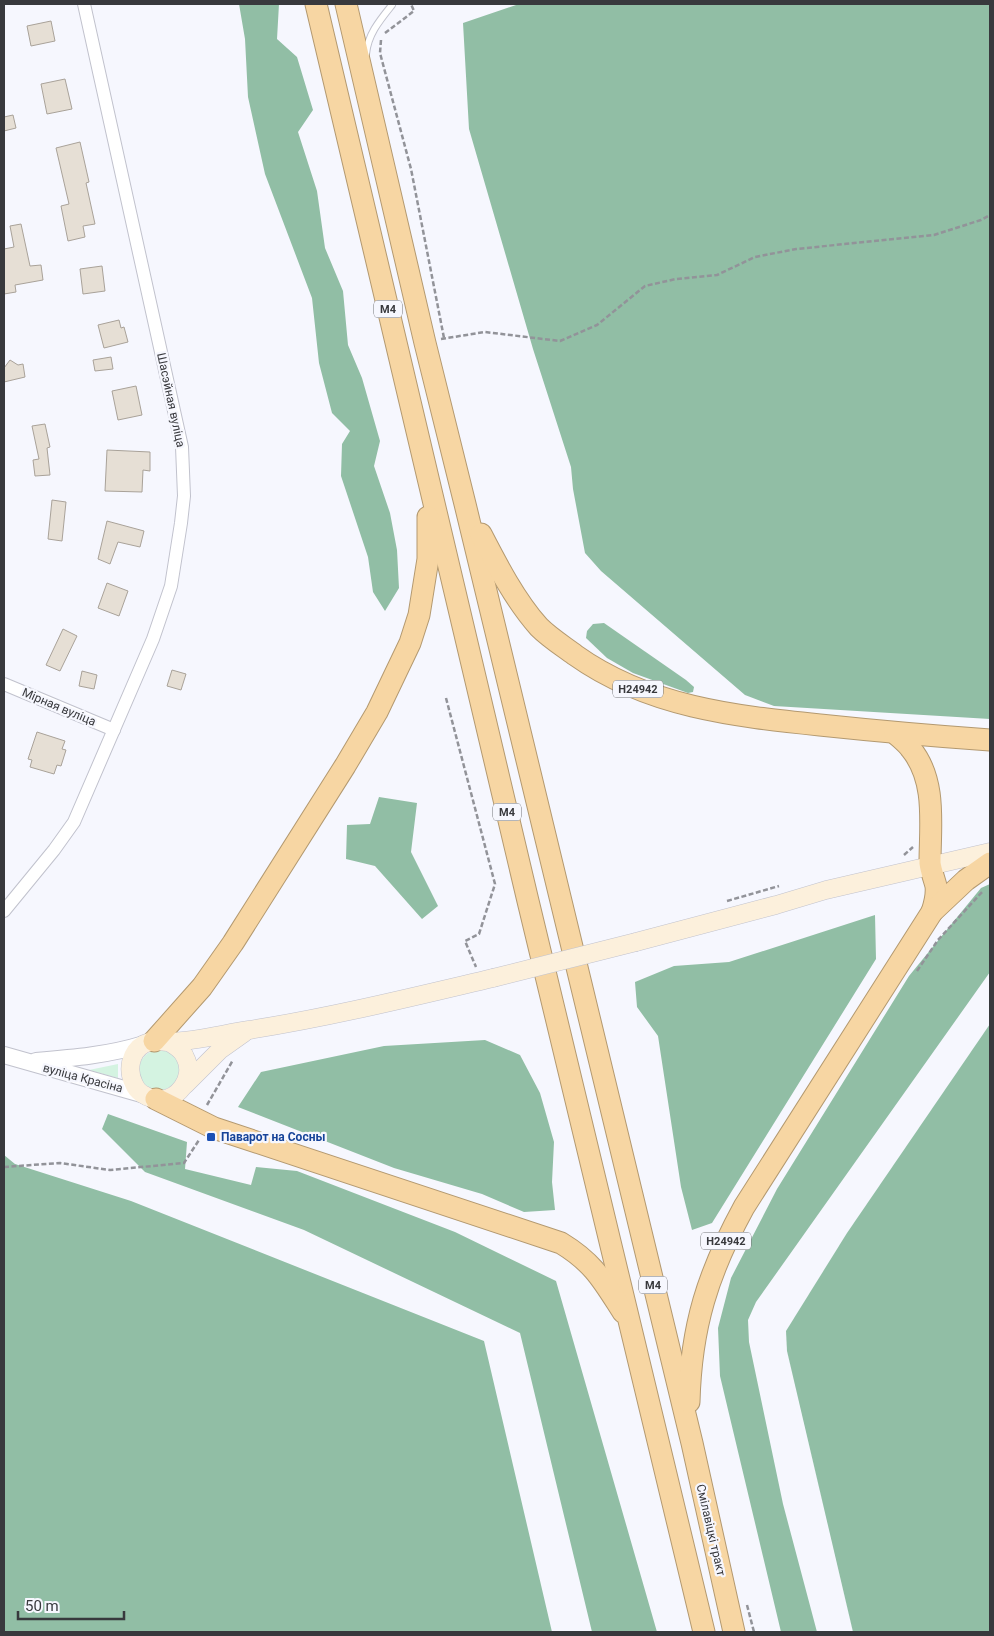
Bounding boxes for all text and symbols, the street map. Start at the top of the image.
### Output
road number: М4 [374,300,402,318]
street label: Шасэйная вуліца [154,351,188,449]
road number: Н24942 [613,681,663,698]
street label: Мірная вуліца [20,685,98,729]
road number: М4 [493,804,521,820]
street label: вуліца Красіна [41,1061,125,1095]
place label: Паварот на Сосны [221,1130,325,1144]
marker: Паварот на Сосны [205,1131,217,1143]
road number: Н24942 [701,1232,751,1250]
road number: М4 [639,1276,667,1294]
street label: Смілавіцкі тракт [694,1483,728,1577]
scale bar [18,1588,124,1620]
text: 50 m [25,1597,59,1615]

